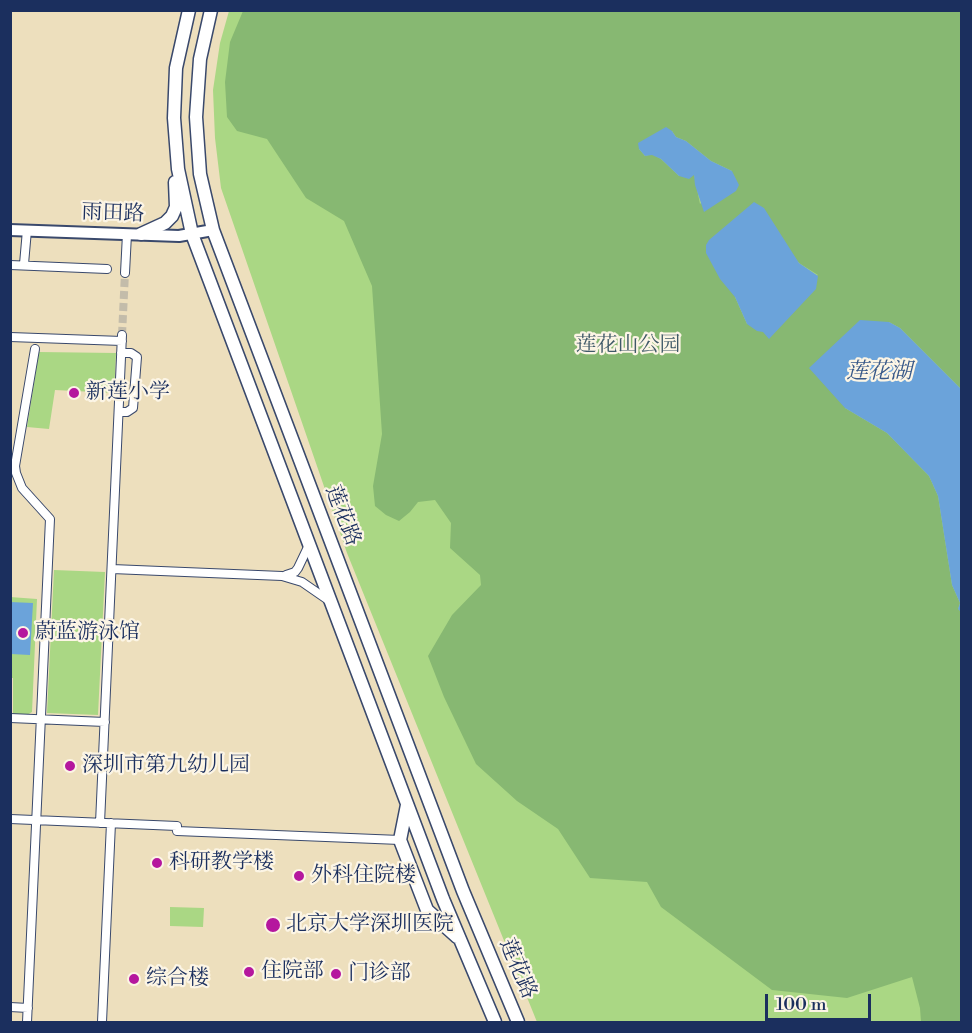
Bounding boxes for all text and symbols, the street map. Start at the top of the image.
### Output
street label: 雨田路 [81,200,145,228]
park label: 莲花山公园 [576,333,680,359]
water label: 莲花湖 [846,360,912,386]
place label: 新莲小学 [86,380,170,406]
marker: 新莲小学 [67,386,81,400]
street label: 莲花路 [319,482,365,550]
place label: 蔚蓝游泳馆 [35,620,140,646]
marker: 蔚蓝游泳馆 [16,626,30,640]
place label: 深圳市第九幼儿园 [82,753,250,779]
marker: 深圳市第九幼儿园 [63,759,77,773]
place label: 科研教学楼 [169,850,274,876]
marker: 科研教学楼 [150,856,164,870]
place label: 外科住院楼 [311,863,416,889]
marker: 外科住院楼 [292,869,306,883]
place label: 北京大学深圳医院 [286,912,454,938]
marker: 北京大学深圳医院 [264,916,282,934]
street label: 莲花路 [493,935,541,1003]
place label: 住院部 [261,959,324,985]
place label: 门诊部 [348,961,411,987]
marker: 住院部 [242,965,256,979]
place label: 综合楼 [146,966,209,992]
marker: 门诊部 [329,967,343,981]
marker: 综合楼 [127,972,141,986]
scale bar [768,982,874,1020]
text: 100 m [776,993,827,1016]

